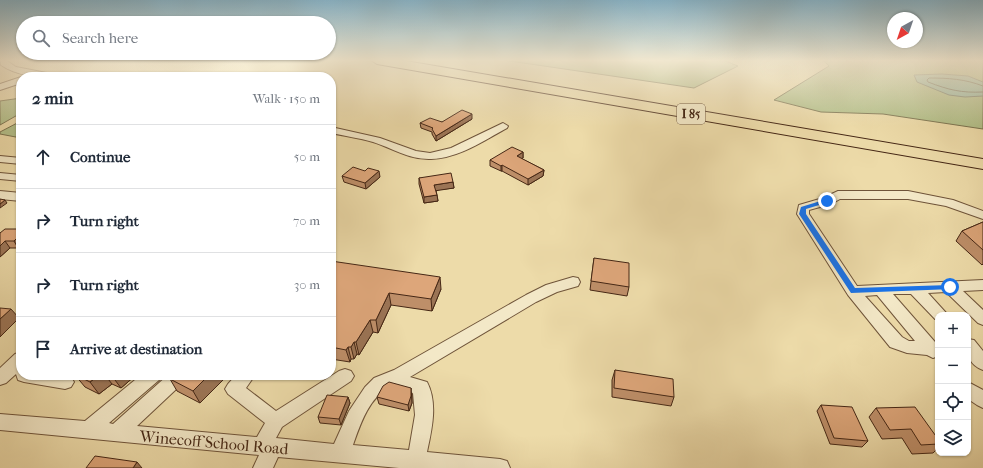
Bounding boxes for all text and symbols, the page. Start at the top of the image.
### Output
north arrow [887,12,923,48]
search box [16,16,336,60]
icon: search [30,27,52,49]
text: Search here [62,29,138,47]
text: 2 min [32,88,73,108]
text: Walk · 150 m [253,91,320,106]
road number: I 85 [677,104,705,124]
icon: ahead [32,146,54,168]
text: Continue [70,148,130,166]
text: 50 m [294,149,320,164]
route end [818,192,836,210]
icon: right [32,210,54,232]
text: Turn right [70,212,139,230]
text: 70 m [293,213,320,228]
icon: right [32,274,54,296]
text: Turn right [70,276,139,294]
text: 30 m [294,277,320,292]
route start [941,278,959,296]
map controls [935,312,971,456]
button: + [935,312,971,348]
icon: arrive [32,338,54,360]
text: Arrive at destination [70,340,202,358]
button: − [935,348,971,384]
button: locate [935,384,971,420]
button: layers [935,420,971,456]
street label: Winecoff School Road [138,426,289,458]

